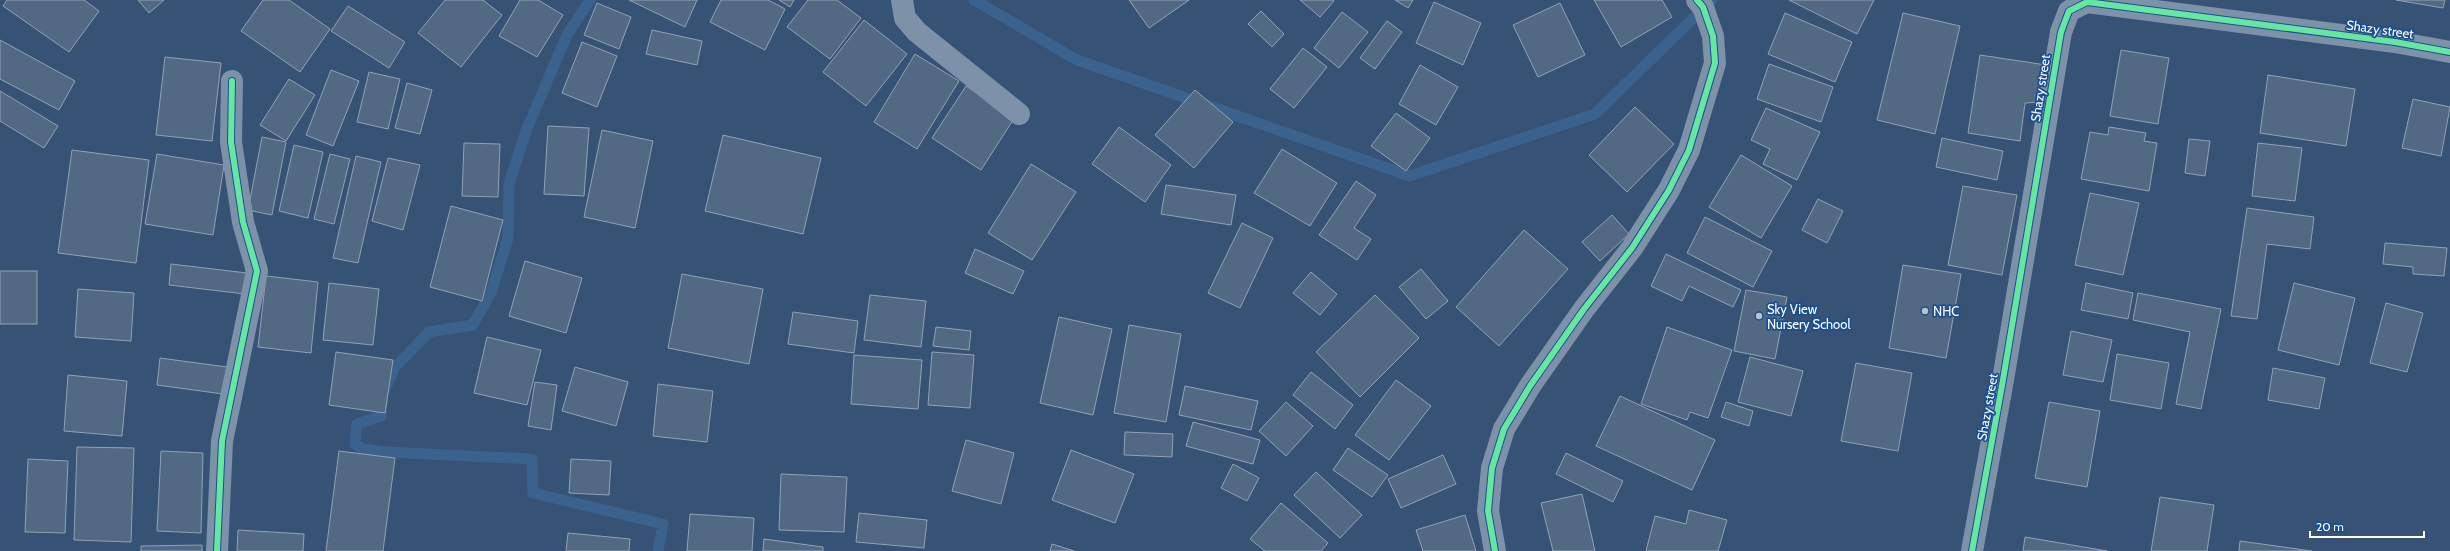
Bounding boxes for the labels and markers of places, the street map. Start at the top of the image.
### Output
place label: Sky View Nursery School [1767,301,1850,332]
place label: NHC [1933,303,1959,319]
marker: NHC [1920,306,1930,316]
marker: Sky View Nursery School [1754,311,1764,321]

